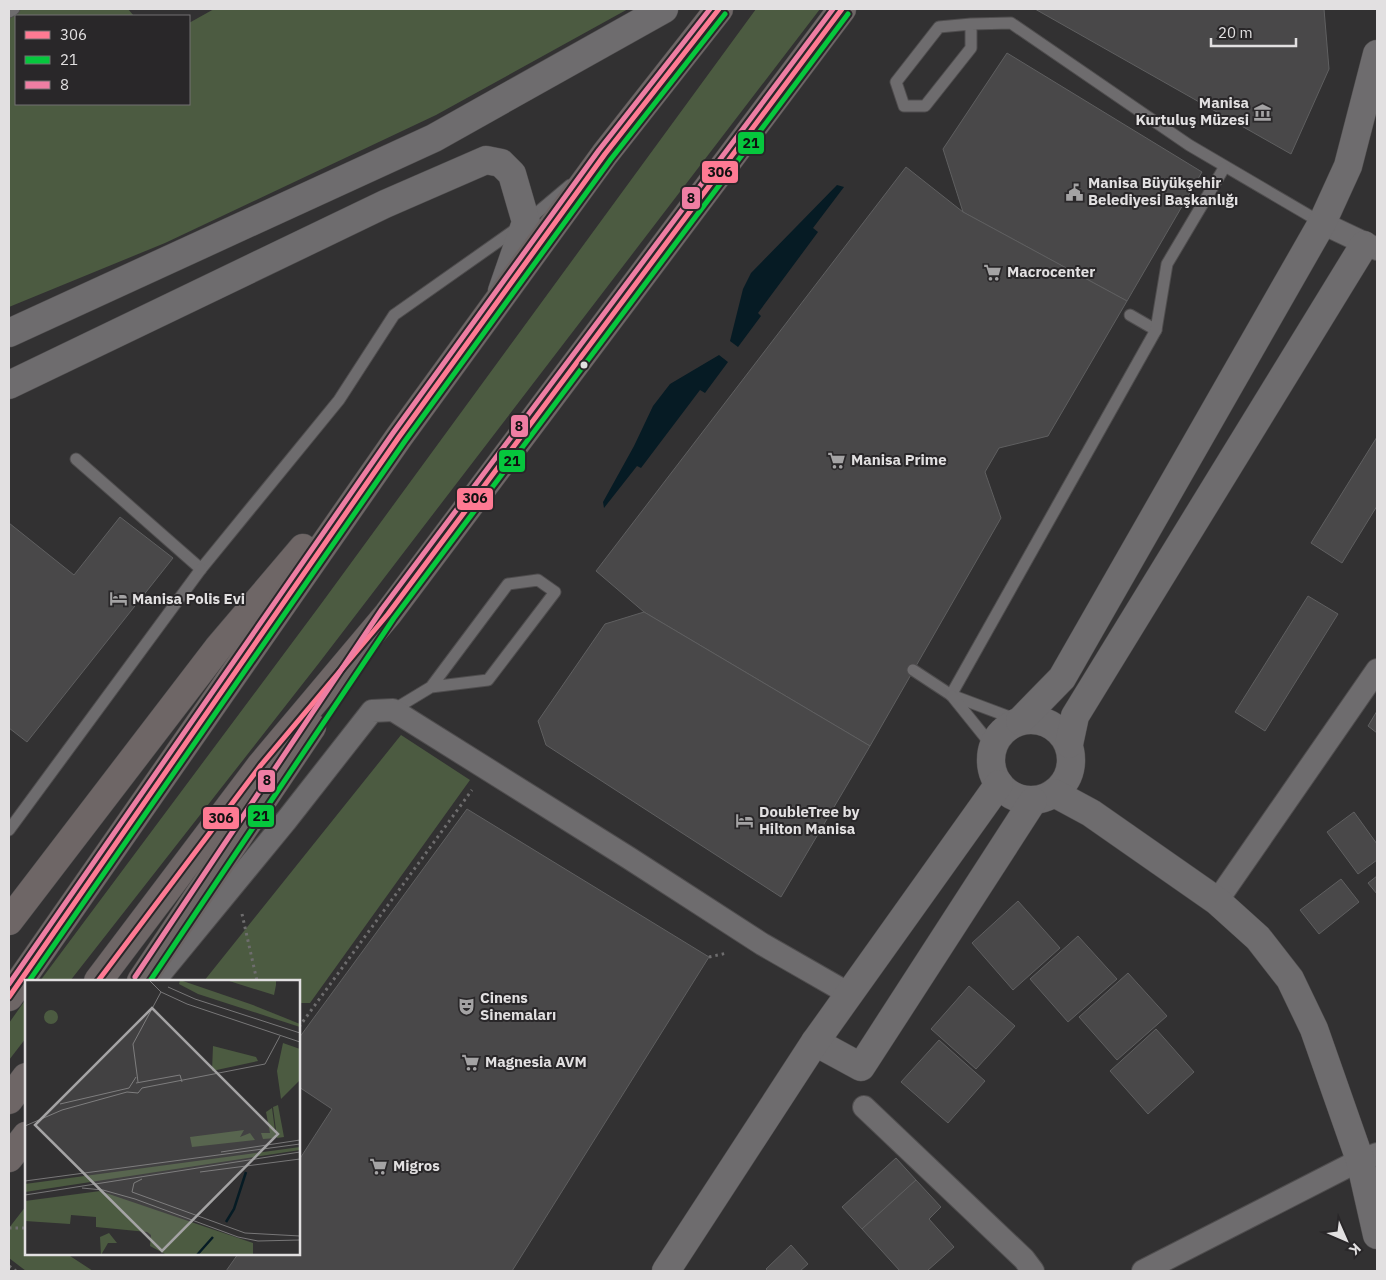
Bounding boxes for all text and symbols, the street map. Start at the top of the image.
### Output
legend [15,15,190,105]
scale bar [1211,15,1296,47]
text: 20 m [1218,23,1253,42]
text: 306 [60,25,87,44]
text: 21 [60,50,78,69]
text: 8 [60,75,69,94]
place label: Manisa Kurtuluş Müzesi [1135,93,1249,129]
museum icon: Manisa Kurtuluş Müzesi [1253,102,1273,122]
line badge: 21 [737,131,765,155]
text: 21 [743,134,760,152]
line badge: 306 [701,160,739,184]
text: 306 [707,163,733,181]
place label: Manisa Büyükşehir Belediyesi Başkanlığı [1088,173,1238,209]
public building icon: Manisa Büyükşehir Belediyesi Başkanlığı [1064,182,1084,202]
line badge: 8 [681,186,701,210]
text: 8 [687,189,695,207]
supermarket icon: Macrocenter [983,262,1003,282]
place label: Macrocenter [1007,262,1095,281]
unlabelled marker [579,360,589,370]
line badge: 8 [510,414,529,438]
text: 8 [515,417,523,435]
line badge: 21 [498,449,526,473]
supermarket icon: Manisa Prime [827,450,847,470]
place label: Manisa Prime [851,450,947,469]
text: 21 [504,452,521,470]
line badge: 306 [456,487,494,511]
text: 306 [462,489,488,507]
hotel icon: Manisa Polis Evi [108,589,128,609]
place label: Manisa Polis Evi [132,589,245,608]
line badge: 8 [257,769,276,793]
text: 8 [263,771,271,789]
place label: DoubleTree by Hilton Manisa [759,802,859,838]
line badge: 21 [247,804,275,828]
line badge: 306 [202,806,240,830]
text: 21 [253,807,270,825]
text: 306 [208,809,234,827]
hotel icon: DoubleTree by Hilton Manisa [735,811,755,831]
inset map [25,980,300,1255]
place label: Cinens Sinemaları [480,988,556,1024]
theatre icon: Cinens Sinemaları [456,997,476,1017]
supermarket icon: Magnesia AVM [461,1052,481,1072]
place label: Magnesia AVM [485,1052,587,1071]
supermarket icon: Migros [369,1156,389,1176]
place label: Migros [393,1156,440,1175]
north arrow [1321,1215,1371,1265]
text: K [1345,1239,1365,1259]

